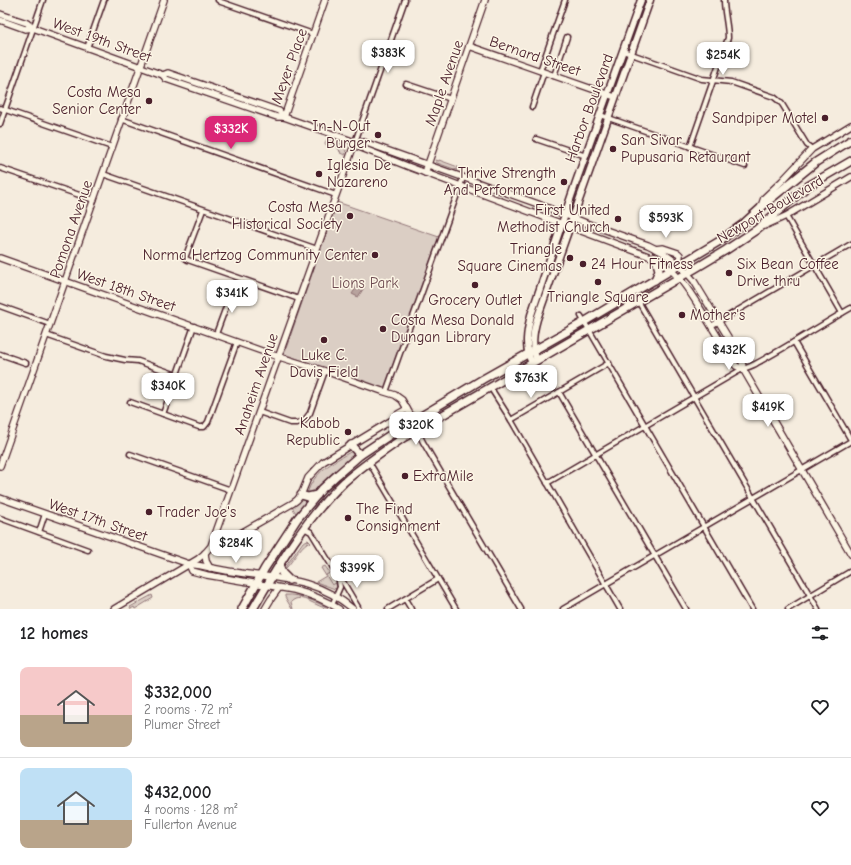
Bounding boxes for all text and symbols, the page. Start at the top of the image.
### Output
street label: West 19th Street [50,14,155,66]
street label: Meyer Place [267,25,311,106]
street label: Bernard Street [487,32,583,80]
street label: Maple Avenue [421,37,467,128]
pin: $383K [360,40,416,74]
pin: $254K [695,42,751,76]
text: $383K [371,45,405,60]
text: $254K [706,47,740,62]
street label: Harbor Boulevard [561,51,617,165]
place label: Costa Mesa Senior Center [52,83,141,118]
marker: Costa Mesa Senior Center [144,96,154,106]
place label: Sandpiper Motel [712,109,817,127]
marker: Sandpiper Motel [820,113,830,123]
pin: $332K [203,116,259,150]
place label: In-N-Out Burger [312,117,371,152]
text: $332K [214,121,248,136]
marker: In-N-Out Burger [373,130,383,140]
place label: San Sivar Pupusaria Retaurant [621,131,751,166]
marker: San Sivar Pupusaria Retaurant [608,144,618,154]
place label: Iglesia De Nazareno [327,156,391,191]
place label: Thrive Strength And Performance [444,164,556,199]
marker: Iglesia De Nazareno [314,169,324,179]
street label: Newport Boulevard [713,171,827,247]
street label: Pomona Avenue [46,177,96,281]
marker: Thrive Strength And Performance [559,177,569,187]
place label: Costa Mesa Historical Society [232,198,342,233]
place label: First United Methodist Church [497,201,610,236]
pin: $593K [638,205,694,239]
text: $593K [648,210,684,225]
marker: Costa Mesa Historical Society [345,211,355,221]
marker: First United Methodist Church [613,214,623,224]
place label: Triangle Square Cinemas [458,240,562,275]
place label: Norma Hertzog Community Center [143,246,367,264]
marker: Norma Hertzog Community Center [370,250,380,260]
marker: Triangle Square Cinemas [565,253,575,263]
place label: 24 Hour Fitness [591,255,693,273]
place label: Six Bean Coffee Drive thru [737,255,839,290]
marker: 24 Hour Fitness [578,259,588,269]
street label: West 18th Street [74,265,179,316]
marker: Six Bean Coffee Drive thru [724,268,734,278]
park label: Lions Park [331,274,399,292]
marker: Triangle Square [593,277,603,287]
pin: $341K [204,280,260,314]
marker: Grocery Outlet [470,280,480,290]
text: $341K [216,285,248,300]
place label: Triangle Square [547,288,649,306]
place label: Grocery Outlet [428,291,522,309]
place label: Mother's [690,306,745,324]
marker: Mother's [677,310,687,320]
place label: Costa Mesa Donald Dungan Library [391,311,515,346]
marker: Costa Mesa Donald Dungan Library [378,324,388,334]
street label: Anaheim Avenue [230,330,282,437]
marker: Luke C. Davis Field [319,335,329,345]
pin: $432K [701,337,757,371]
text: $432K [712,342,746,357]
place label: Luke C. Davis Field [290,346,358,381]
pin: $763K [503,365,559,399]
text: $763K [514,370,548,385]
pin: $340K [140,373,196,407]
text: $340K [150,378,186,393]
pin: $419K [740,394,796,428]
text: $419K [751,399,785,414]
pin: $320K [388,412,444,446]
place label: Kabob Republic [286,414,340,449]
text: $320K [398,417,434,432]
marker: Kabob Republic [343,427,353,437]
place label: ExtraMile [413,467,474,485]
marker: ExtraMile [400,471,410,481]
street label: West 17th Street [46,495,150,546]
place label: The Find Consignment [356,500,441,535]
place label: Trader Joe's [157,503,236,521]
marker: Trader Joe's [144,507,154,517]
marker: The Find Consignment [343,513,353,523]
pin: $284K [208,530,264,564]
text: $284K [219,535,253,550]
pin: $399K [329,555,385,589]
text: $399K [339,560,375,575]
icon: filters [809,622,831,644]
text: 12 homes [20,624,88,643]
icon: home [52,683,100,731]
text: $332,000 [144,683,212,702]
icon: heart [809,696,831,718]
text: 2 rooms · 72 m² [144,702,232,717]
text: Plumer Street [144,717,220,732]
text: $432,000 [144,783,211,802]
icon: home [52,784,100,832]
icon: heart [809,797,831,819]
text: 4 rooms · 128 m² [144,802,237,817]
text: Fullerton Avenue [144,817,237,832]

